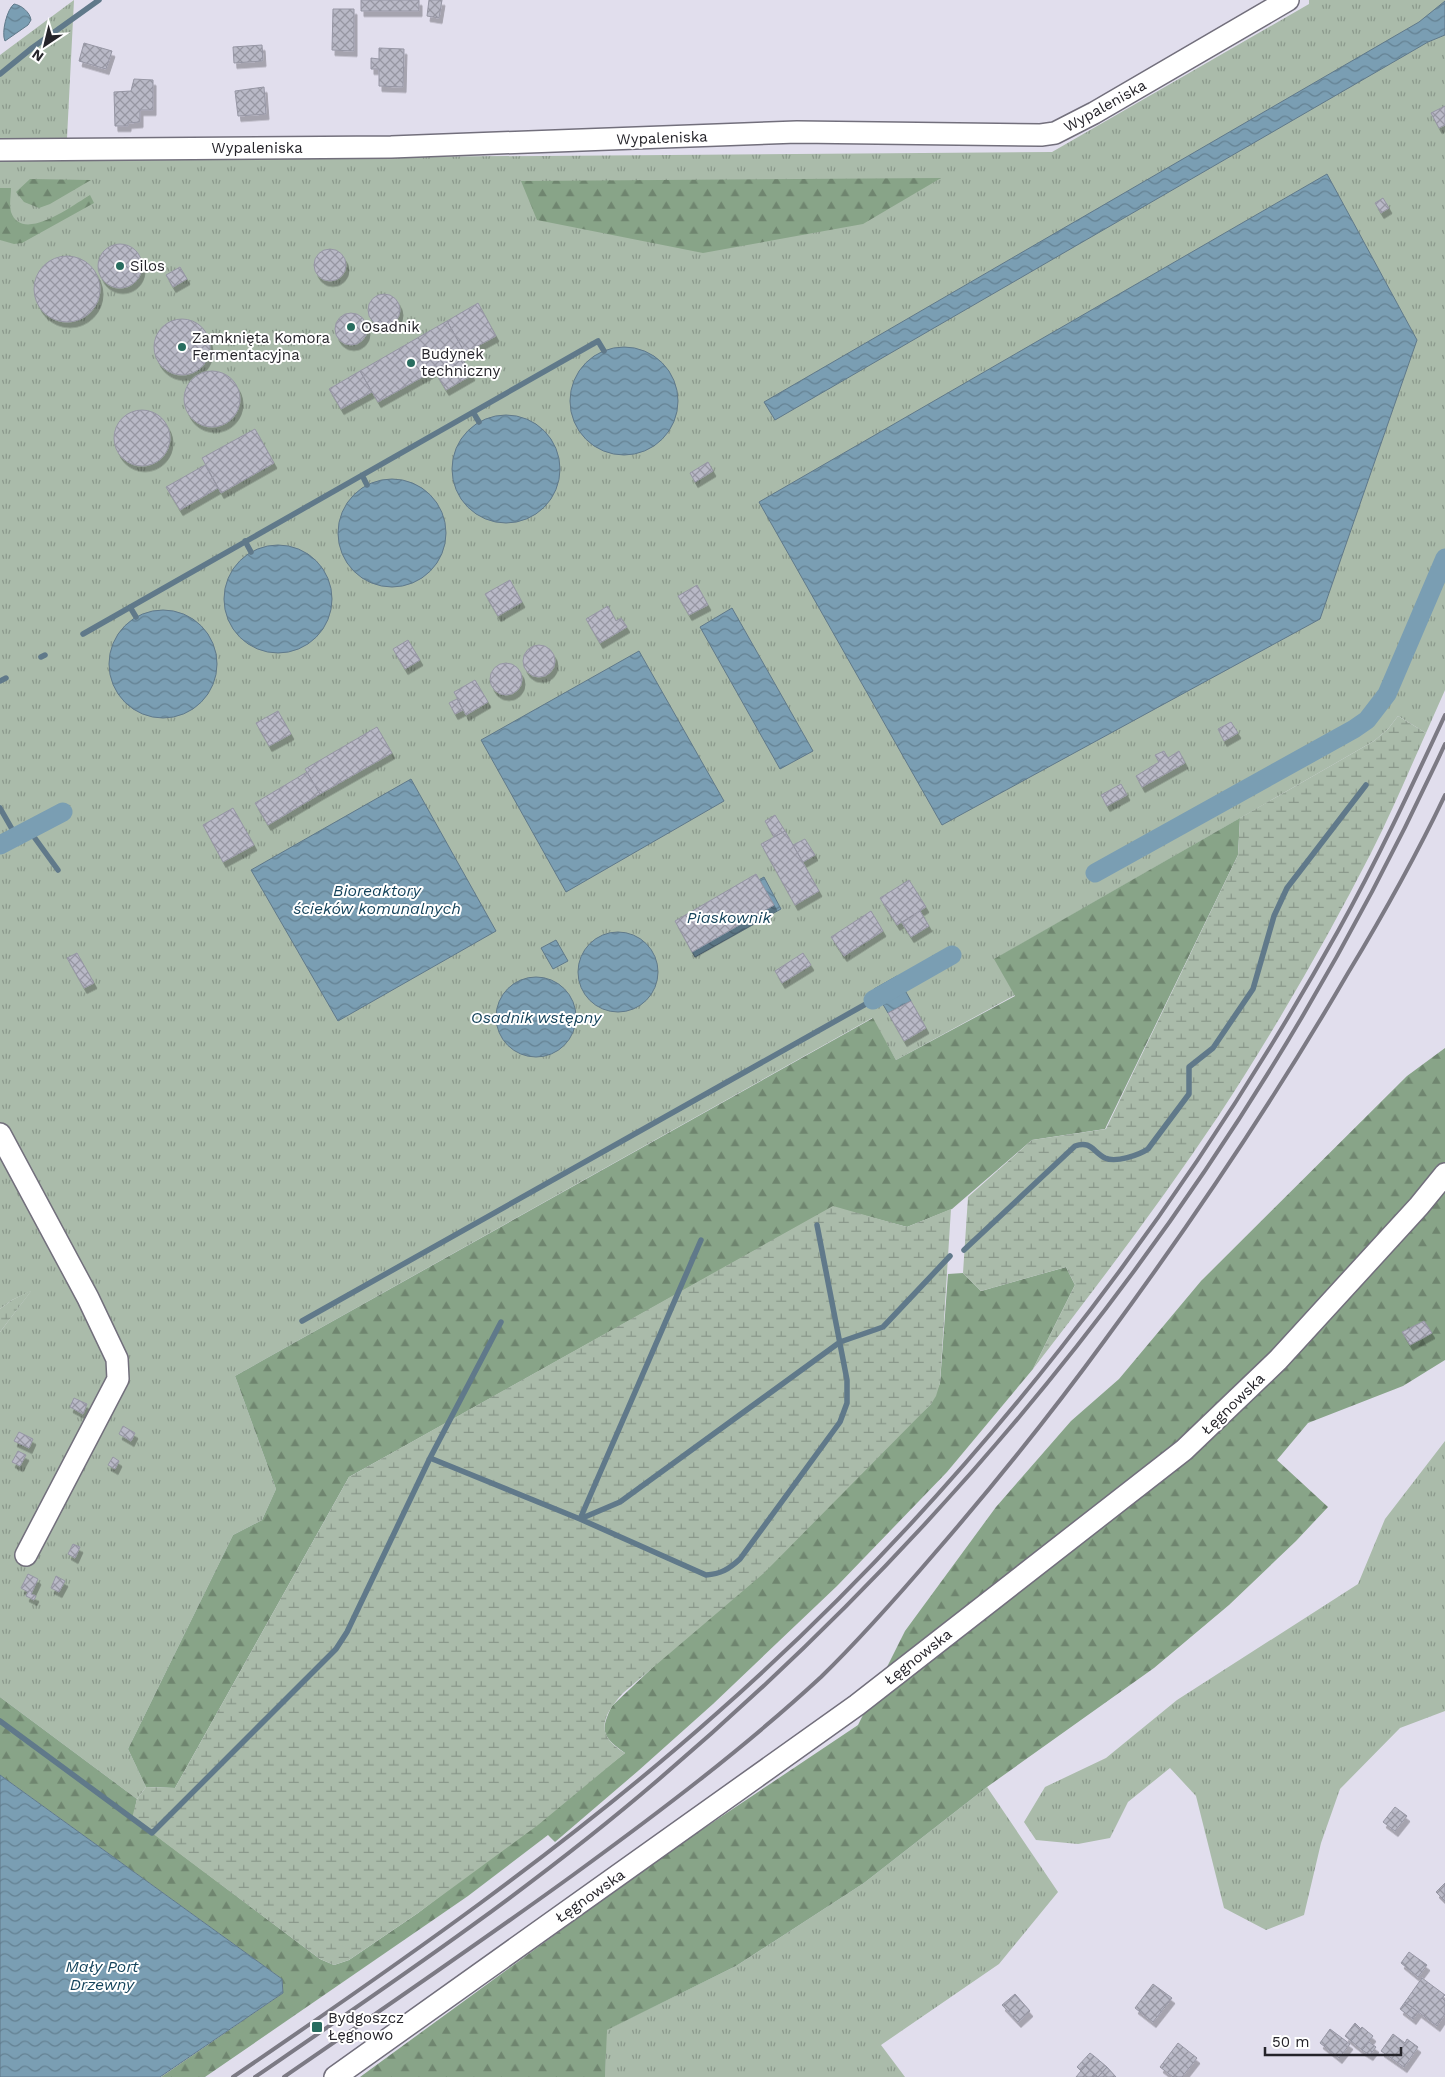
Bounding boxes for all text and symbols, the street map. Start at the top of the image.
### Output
north arrow [20,20,70,70]
text: N [29,46,46,65]
street label: Wypaleniska [1061,76,1150,136]
street label: Wypaleniska [616,127,708,149]
street label: Wypaleniska [211,139,303,157]
place label: Silos [130,257,165,275]
marker: Silos [114,260,126,272]
place label: Osadnik [361,318,420,336]
marker: Osadnik [345,321,357,333]
place label: Zamknięta Komora Fermentacyjna [192,329,330,364]
marker: Zamknięta Komora Fermentacyjna [176,341,188,353]
place label: Budynek techniczny [421,345,500,380]
marker: Budynek techniczny [405,357,417,369]
water label: Bioreaktory ścieków komunalnych [293,881,461,918]
water label: Piaskownik [687,908,773,927]
water label: Osadnik wstępny [471,1008,602,1027]
street label: Łęgnowska [1198,1369,1269,1439]
street label: Łęgnowska [881,1625,956,1689]
street label: Łęgnowska [552,1865,629,1927]
water label: Mały Port Drzewny [65,1957,139,1994]
place label: Bydgoszcz Łęgnowo [328,2009,404,2044]
marker: Bydgoszcz Łęgnowo [310,2020,324,2034]
scale bar [1265,2024,1401,2056]
text: 50 m [1272,2033,1309,2051]

